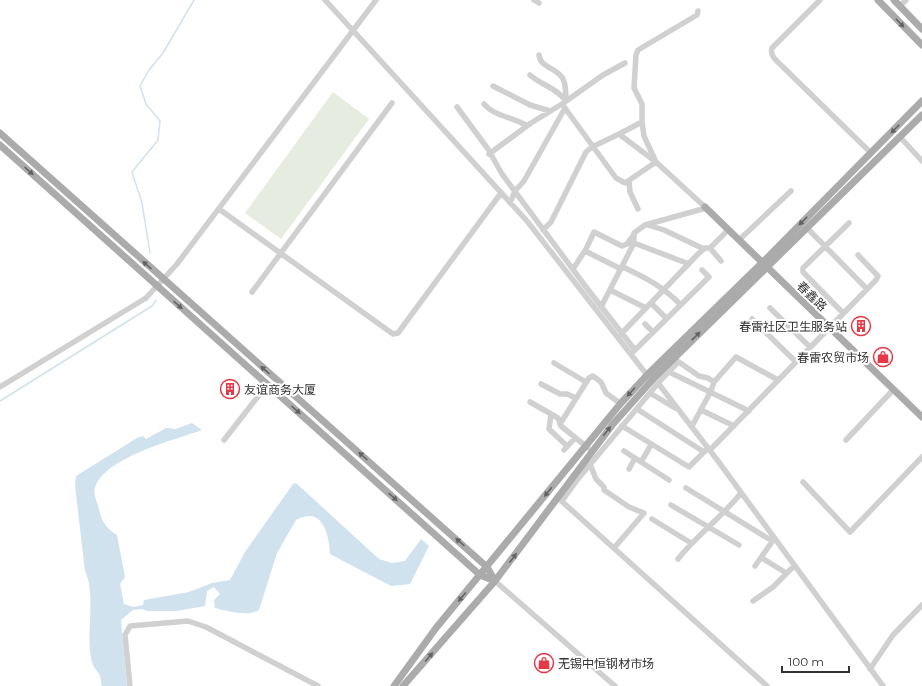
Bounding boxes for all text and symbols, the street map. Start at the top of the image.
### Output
one-way arrow [895,18,905,28]
one-way arrow [890,124,899,134]
one-way arrow [24,167,34,176]
one-way arrow [798,216,808,226]
one-way arrow [143,261,152,270]
street label: 春鑫路 [794,278,830,314]
one-way arrow [173,300,183,309]
building icon: 春雷社区卫生服务站 [850,315,872,337]
place label: 春雷社区卫生服务站 [739,319,847,334]
one-way arrow [691,331,701,341]
shop icon: 春雷农贸市场 [872,346,894,368]
place label: 春雷农贸市场 [797,350,869,365]
one-way arrow [261,366,270,375]
building icon: 友谊商务大厦 [219,378,241,400]
place label: 友谊商务大厦 [244,382,316,397]
one-way arrow [627,387,636,397]
one-way arrow [291,405,300,414]
one-way arrow [603,426,611,436]
one-way arrow [357,452,368,461]
one-way arrow [544,487,553,497]
one-way arrow [387,492,398,501]
one-way arrow [455,538,465,547]
one-way arrow [509,552,517,563]
one-way arrow [458,591,467,602]
scale bar [782,648,849,674]
one-way arrow [424,651,433,662]
shop icon: 无锡中恒钢材市场 [533,652,555,674]
text: 100 m [788,654,824,669]
place label: 无锡中恒钢材市场 [558,656,654,671]

